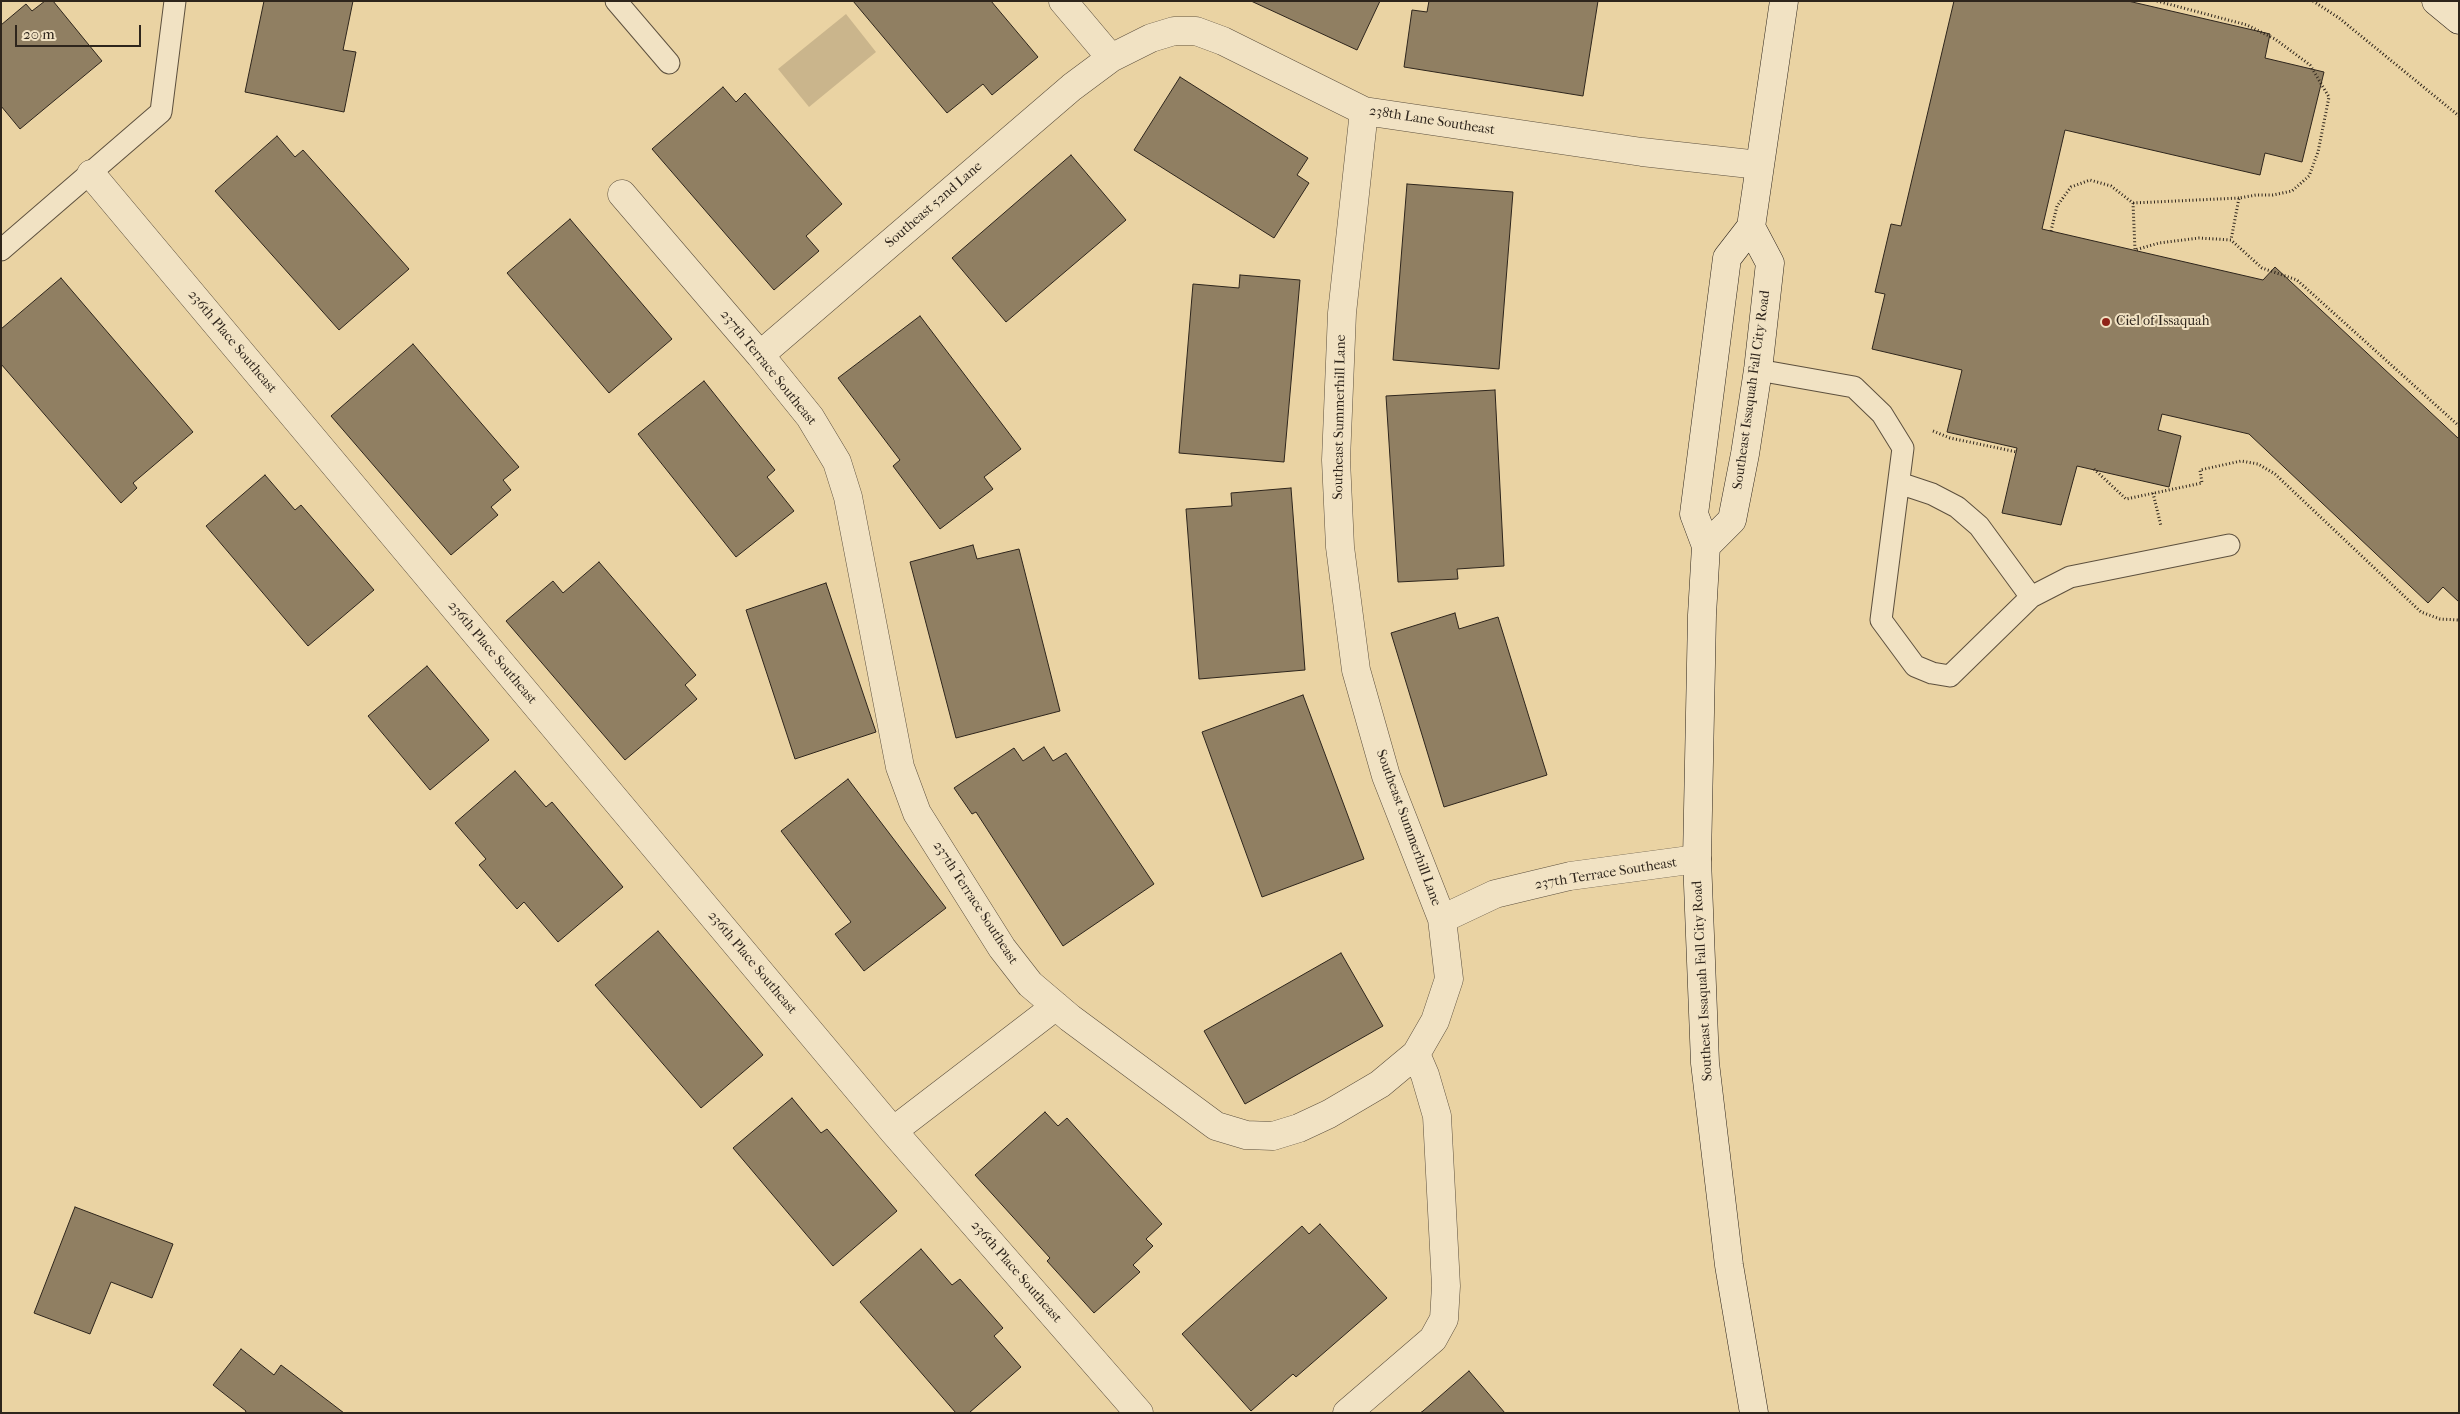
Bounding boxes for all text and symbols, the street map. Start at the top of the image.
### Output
scale bar [18,15,144,47]
text: 20 m [23,25,55,43]
street label: 238th Lane Southeast [1368,103,1496,139]
street label: Southeast 52nd Lane [882,158,986,252]
street label: 236th Place Southeast [184,287,280,397]
street label: Southeast Issaquah Fall City Road [1730,289,1774,491]
street label: 237th Terrace Southeast [716,307,820,429]
place label: Ciel of Issaquah [2116,314,2210,330]
marker: Ciel of Issaquah [2100,316,2112,328]
street label: Southeast Summerhill Lane [1330,334,1350,500]
street label: 236th Place Southeast [444,598,540,708]
street label: Southeast Summerhill Lane [1372,747,1444,909]
street label: 237th Terrace Southeast [929,838,1021,968]
street label: 237th Terrace Southeast [1534,854,1678,894]
street label: Southeast Issaquah Fall City Road [1689,880,1717,1082]
street label: 236th Place Southeast [704,908,800,1018]
street label: 236th Place Southeast [967,1218,1065,1326]

